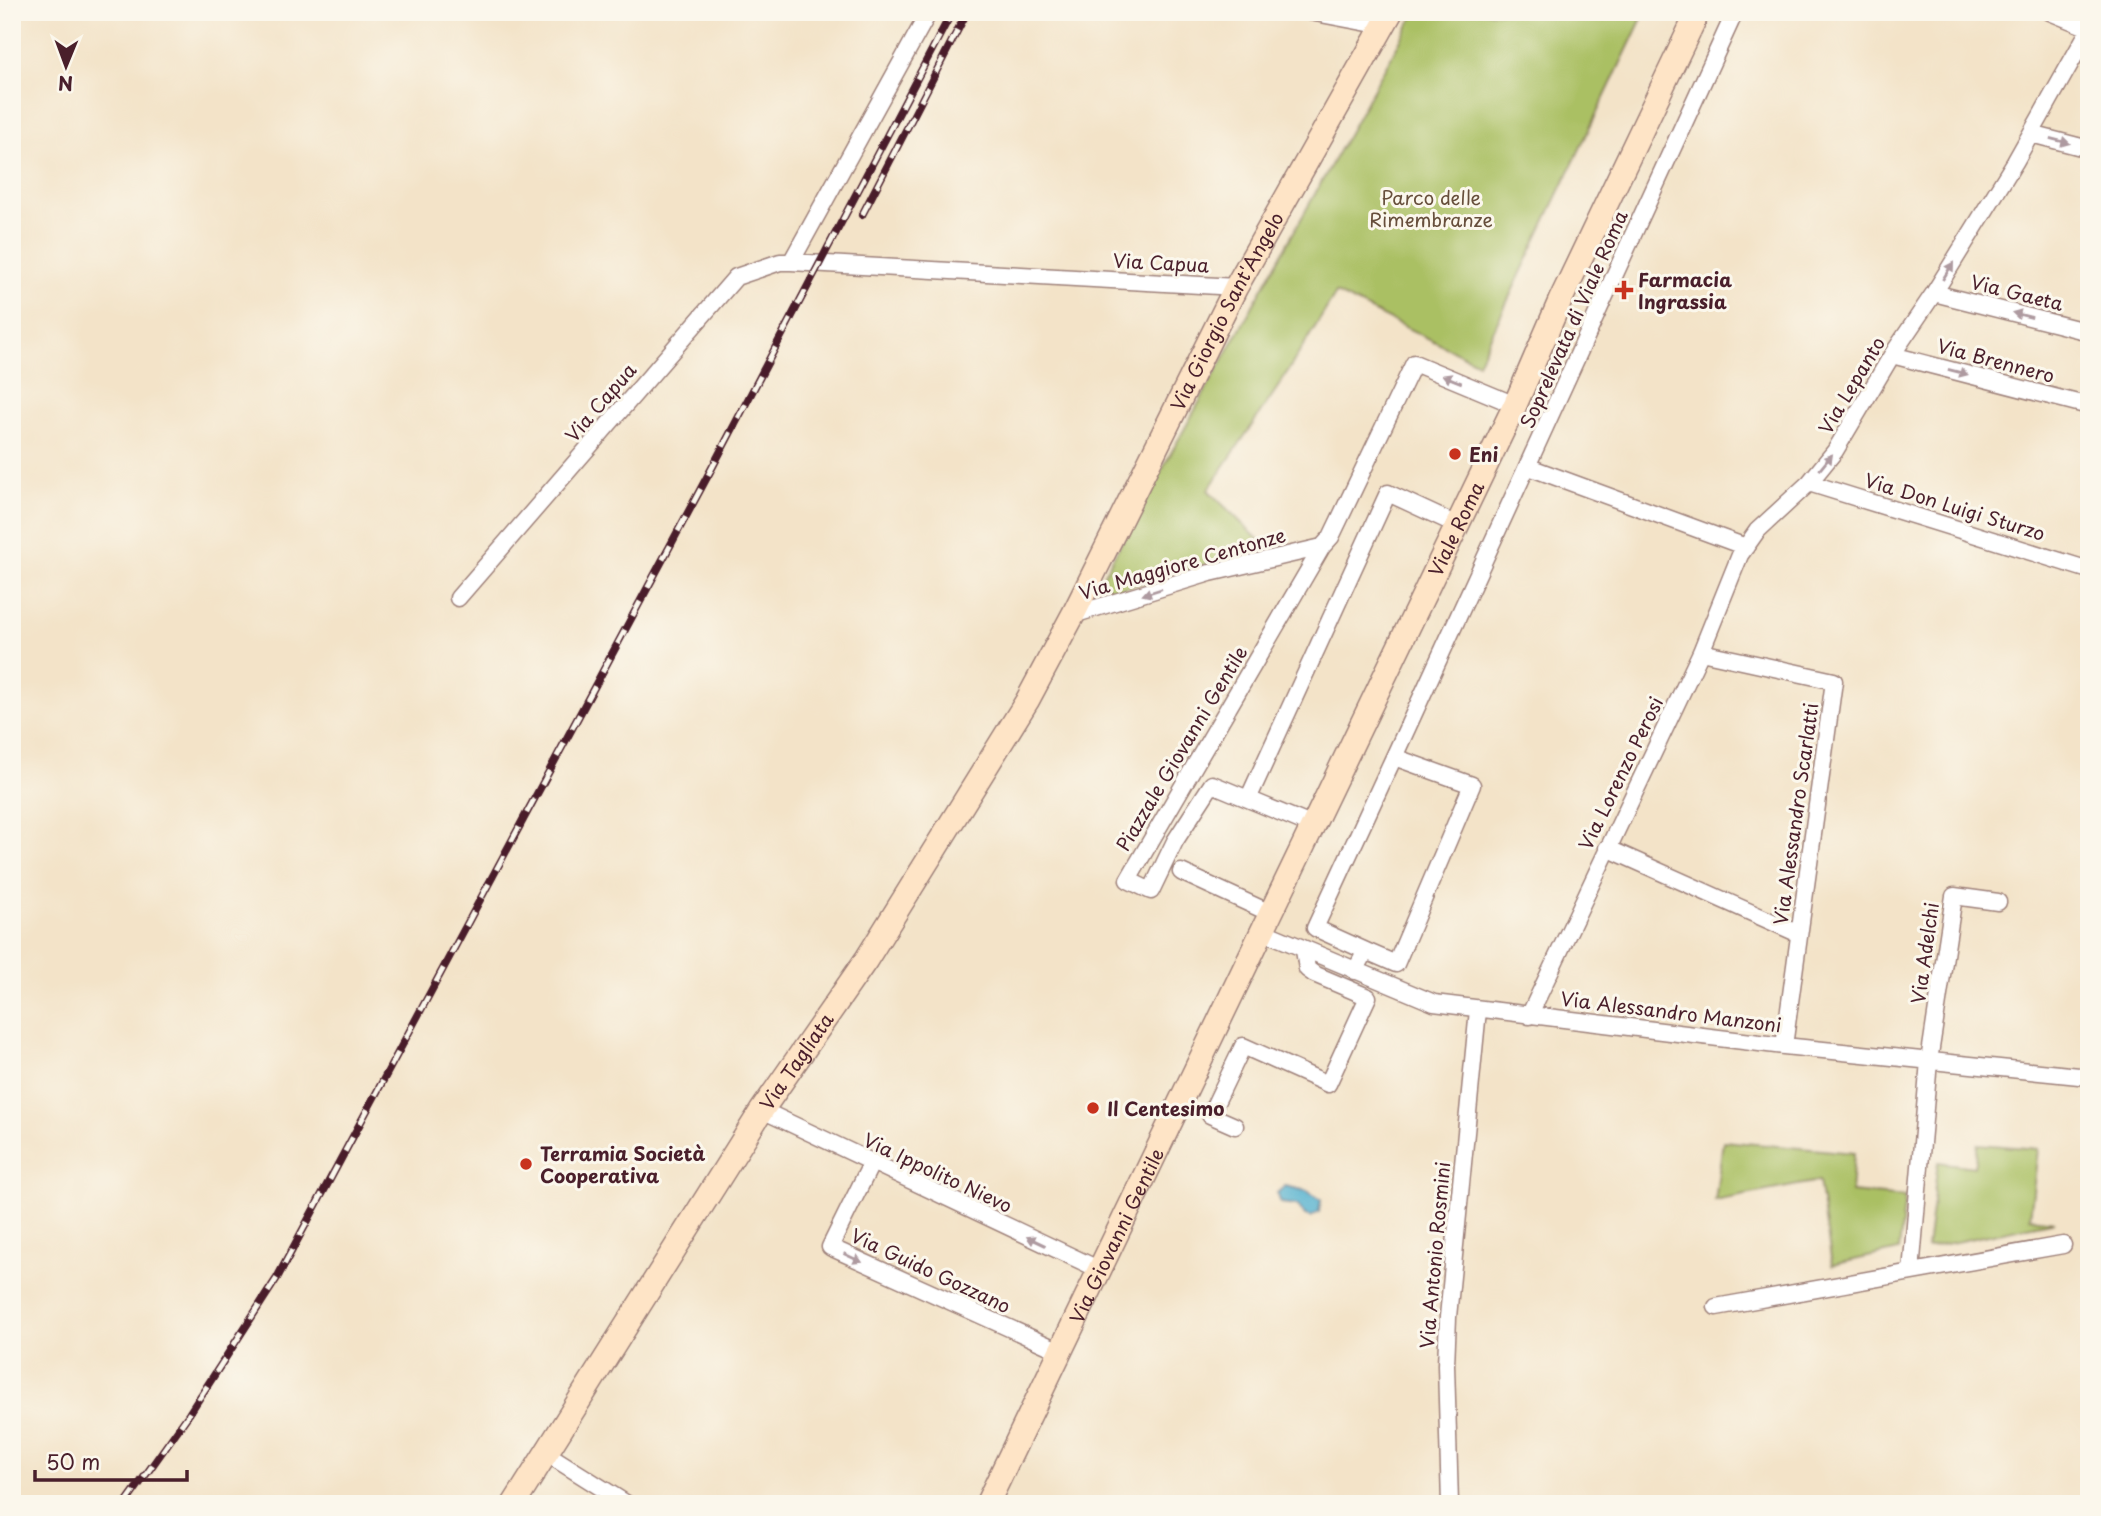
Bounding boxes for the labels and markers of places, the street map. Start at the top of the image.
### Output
place label: Farmacia Ingrassia [1638,265,1732,315]
marker: Farmacia Ingrassia [1616,282,1632,298]
place label: Eni [1469,440,1499,468]
marker: Eni [1447,446,1463,462]
place label: Il Centesimo [1107,1094,1224,1122]
marker: Il Centesimo [1085,1100,1101,1116]
place label: Terramia Società Cooperativa [540,1139,705,1189]
marker: Terramia Società Cooperativa [518,1156,534,1172]

